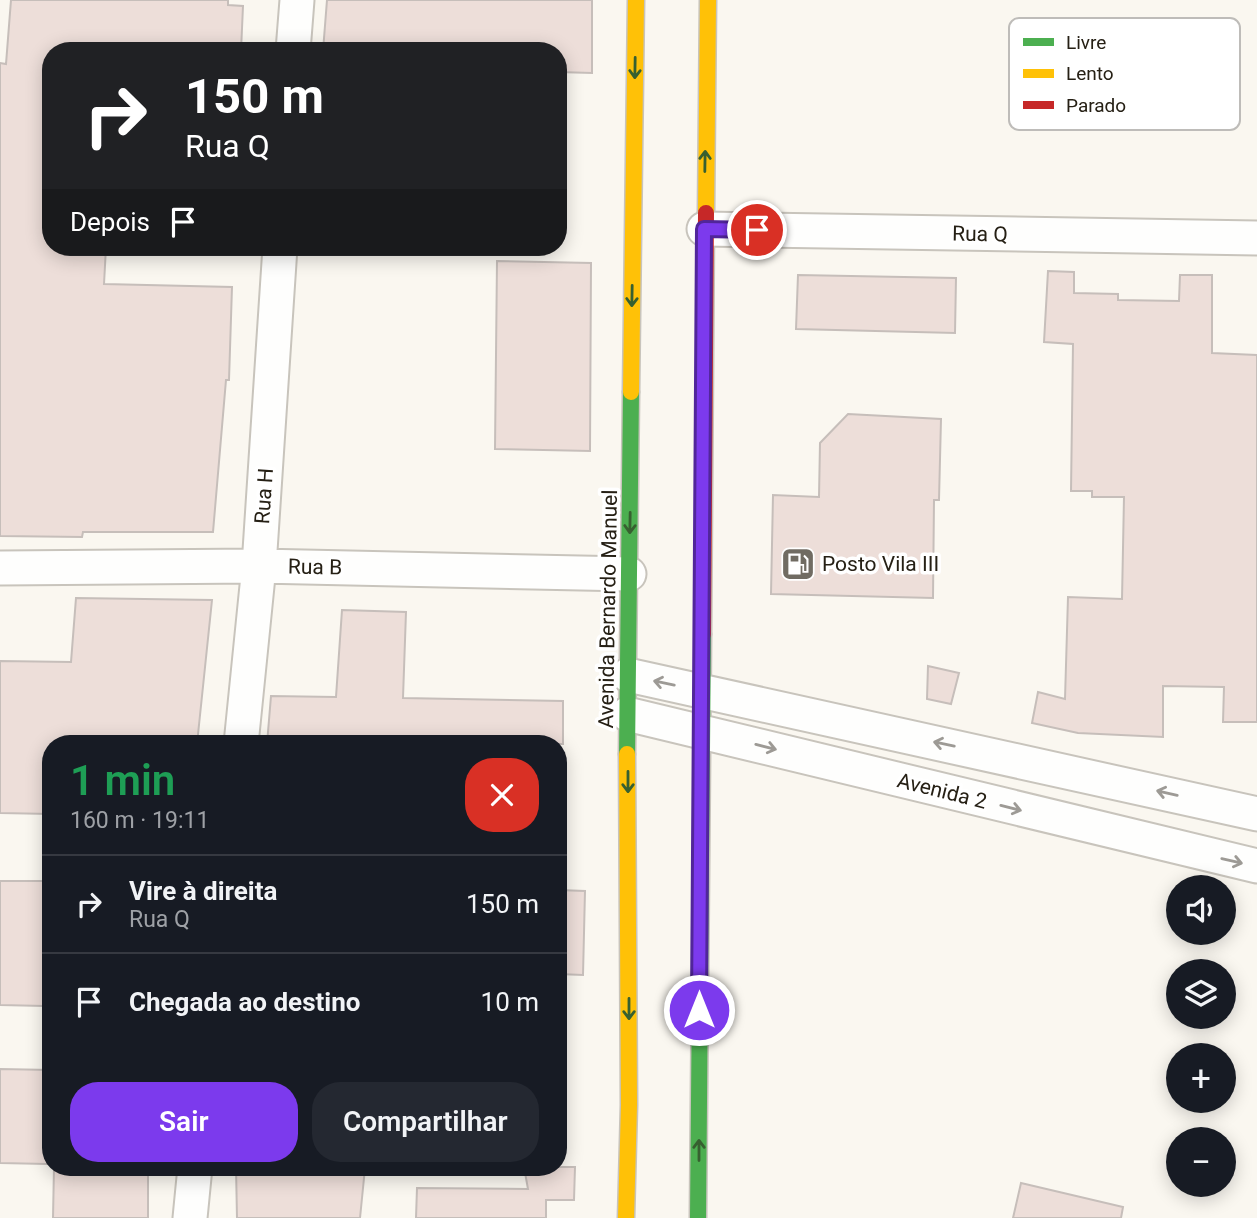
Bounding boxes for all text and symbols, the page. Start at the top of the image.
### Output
legend [1009,18,1240,130]
text: Livre [1066,31,1106,54]
one-way arrow [628,56,642,79]
text: Lento [1066,62,1114,85]
text: 150 m [185,68,324,125]
icon: right [70,70,161,161]
text: Parado [1066,94,1126,117]
text: Rua Q [185,127,270,165]
one-way arrow [698,150,712,173]
pin [727,200,787,260]
icon: arrive [164,203,202,241]
text: Depois [70,207,150,237]
icon: arrive [738,211,776,249]
street label: Rua Q [952,222,1008,246]
one-way arrow [625,284,639,307]
street label: Rua H [250,467,278,525]
street label: Avenida Bernardo Manuel [594,489,622,729]
one-way arrow [623,511,636,534]
fuel station icon: Posto Vila III [779,545,817,583]
place label: Posto Vila III [822,552,939,576]
street label: Rua B [288,555,342,579]
one-way arrow [654,675,676,688]
one-way arrow [933,737,956,750]
one-way arrow [754,741,777,754]
text: 1 min [70,756,175,805]
button: close [465,758,539,832]
street label: Avenida 2 [895,768,989,814]
one-way arrow [621,770,635,793]
one-way arrow [1156,786,1178,799]
one-way arrow [999,802,1022,815]
text: 160 m · 19:11 [70,807,209,834]
one-way arrow [1220,854,1243,868]
map controls [1166,875,1236,1197]
button: sound [1166,875,1236,945]
text: Vire à direita [129,876,277,906]
icon: right [70,885,108,923]
text: 150 m [466,889,539,919]
text: Rua Q [129,906,190,933]
button: layers [1166,959,1236,1029]
position arrow [662,973,736,1047]
icon: arrive [70,983,108,1021]
text: Chegada ao destino [129,987,360,1017]
text: 10 m [481,987,539,1017]
one-way arrow [622,998,635,1021]
button: + [1166,1043,1236,1113]
button: Sair [70,1082,298,1162]
button: Compartilhar [312,1082,539,1162]
button: − [1166,1127,1236,1197]
one-way arrow [692,1139,706,1162]

